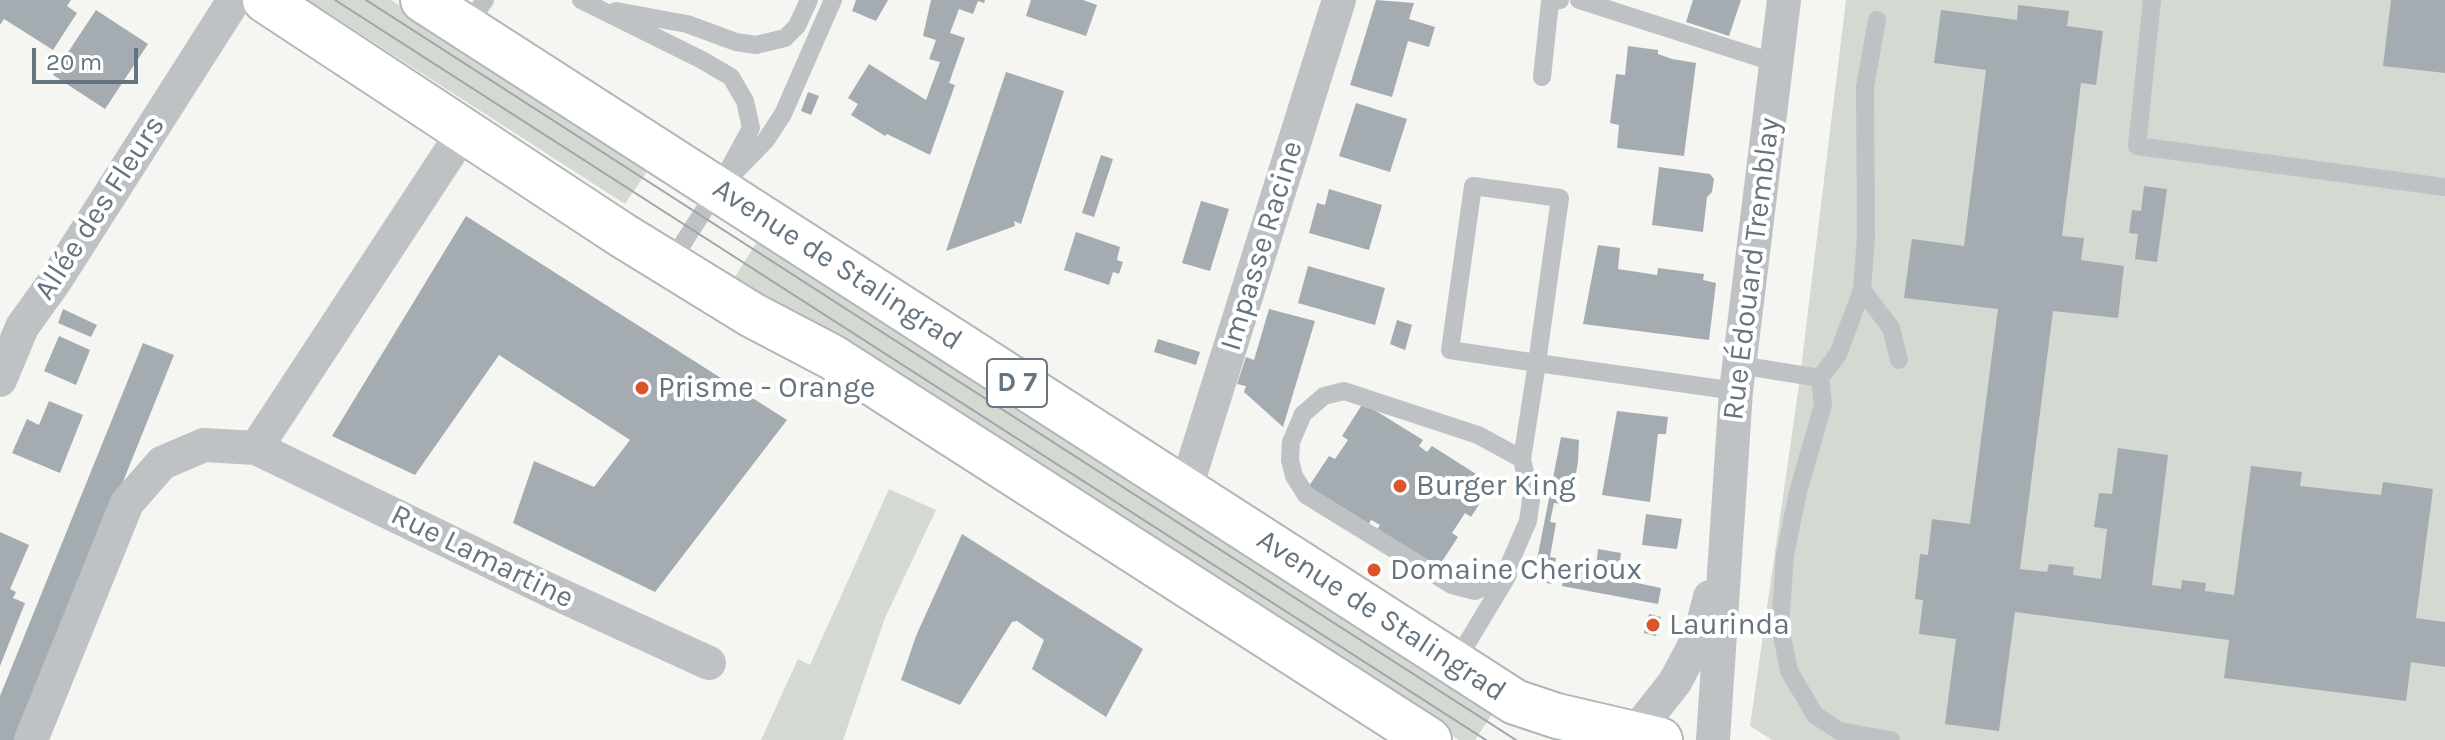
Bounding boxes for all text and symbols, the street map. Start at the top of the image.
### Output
scale bar [36,32,142,82]
text: 20 m [46,48,102,76]
street label: Allée des Fleurs [27,109,173,307]
street label: Rue Édouard Tremblay [1716,116,1788,422]
street label: Impasse Racine [1213,137,1311,355]
street label: Avenue de Stalingrad [706,171,968,359]
road number: D 7 [987,359,1047,407]
place label: Prisme - Orange [658,370,875,406]
marker: Prisme - Orange [633,379,651,397]
place label: Burger King [1416,468,1576,504]
marker: Burger King [1391,477,1409,495]
street label: Rue Lamartine [385,497,579,617]
street label: Avenue de Stalingrad [1250,522,1512,710]
place label: Domaine Cherioux [1390,552,1642,588]
marker: Domaine Cherioux [1365,561,1383,579]
place label: Laurinda [1669,607,1790,643]
marker: Laurinda [1644,616,1662,634]

